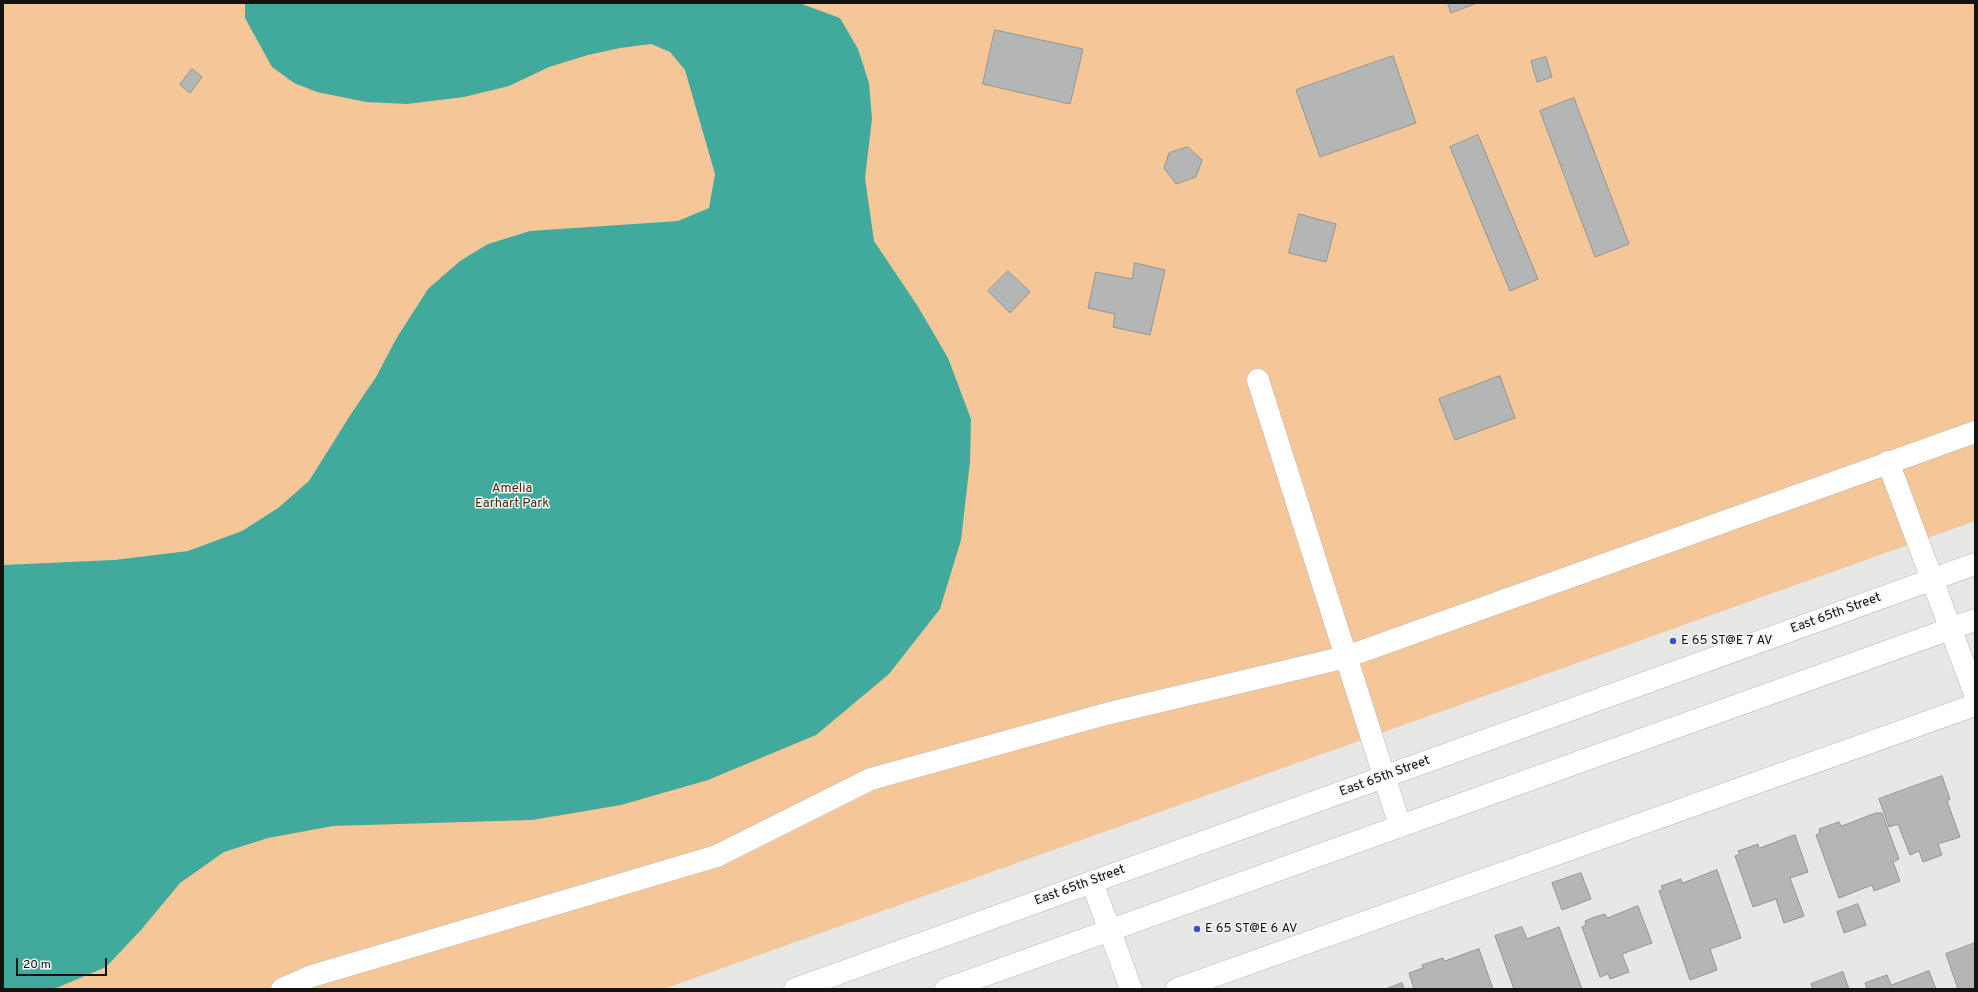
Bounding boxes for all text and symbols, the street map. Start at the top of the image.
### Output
park label: Amelia Earhart Park [475,481,549,512]
street label: East 65th Street [1789,590,1883,638]
place label: E 65 ST@E 7 AV [1681,633,1773,649]
marker: E 65 ST@E 7 AV [1668,636,1678,646]
street label: East 65th Street [1338,753,1432,801]
street label: East 65th Street [1033,862,1127,910]
place label: E 65 ST@E 6 AV [1205,921,1298,937]
marker: E 65 ST@E 6 AV [1192,924,1202,934]
scale bar [18,950,109,976]
text: 20 m [23,957,51,973]

